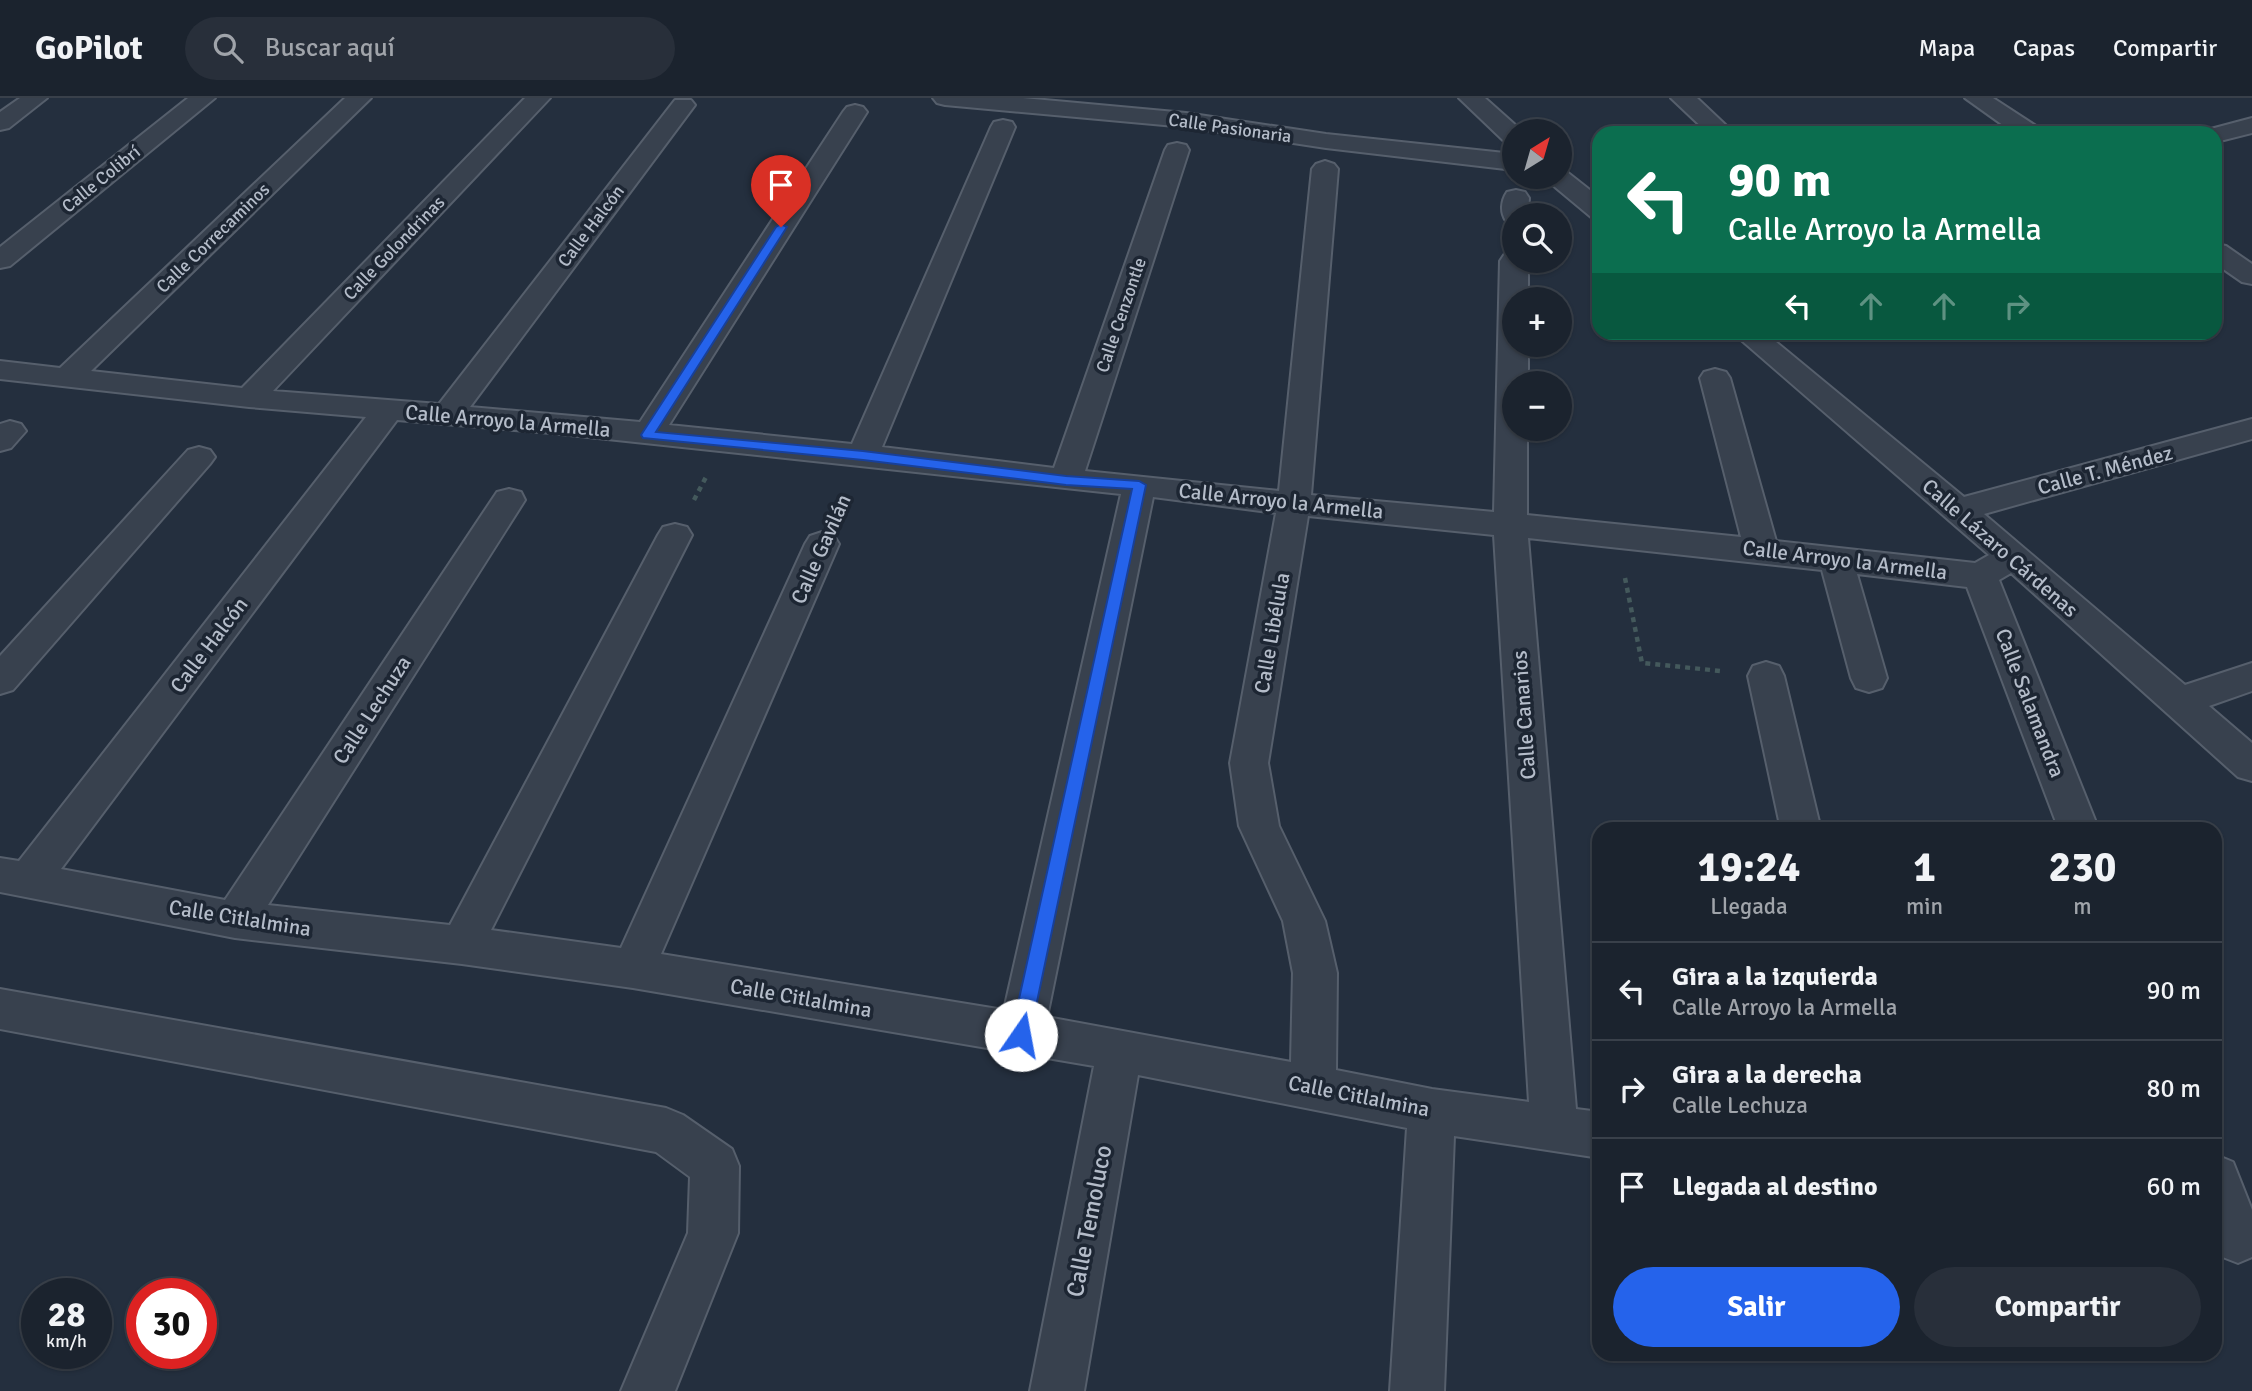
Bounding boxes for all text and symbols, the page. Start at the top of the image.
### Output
search box [185,17,675,80]
text: GoPilot [35,28,143,69]
icon: search [209,29,247,67]
text: Buscar aquí [265,32,395,64]
text: Mapa [1919,33,1975,63]
text: Capas [2013,33,2075,63]
text: Compartir [2113,33,2217,63]
street label: Calle Pasionaria [1167,108,1293,148]
north arrow [1502,119,1572,189]
map controls [1502,119,1572,441]
street label: Calle Colibrí [57,141,145,217]
text: 90 m [1728,150,1831,210]
icon: left [1613,154,1704,245]
pin [751,155,811,227]
icon: arrive [762,166,800,204]
street label: Calle Correcaminos [152,178,274,298]
street label: Calle Halcón [553,181,629,271]
street label: Calle Golondrinas [339,191,449,305]
button: search [1502,203,1572,273]
text: Calle Arroyo la Armella [1728,210,2042,249]
street label: Calle Cenzontle [1091,255,1151,375]
button: + [1502,287,1572,357]
icon: left [1779,287,1817,325]
icon: ahead [1852,287,1890,325]
icon: ahead [1925,287,1963,325]
icon: right [1998,287,2036,325]
button: − [1502,371,1572,441]
street label: Calle Arroyo la Armella [404,399,612,443]
street label: Calle T. Méndez [2035,439,2175,501]
street label: Calle Lázaro Cárdenas [1917,473,2083,623]
street label: Calle Arroyo la Armella [1177,477,1385,525]
street label: Calle Gavilán [785,490,857,608]
street label: Calle Arroyo la Armella [1741,535,1949,585]
street label: Calle Libélula [1249,571,1295,695]
street label: Calle Halcón [165,592,253,698]
street label: Calle Salamandra [1990,625,2070,781]
street label: Calle Canarios [1507,650,1541,780]
street label: Calle Lechuza [327,651,417,769]
text: 19:24 [1697,842,1801,893]
text: 1 [1913,842,1936,893]
text: 230 [2048,842,2117,893]
text: Llegada [1710,892,1788,921]
text: min [1906,892,1943,921]
text: m [2073,892,2092,921]
street label: Calle Citlalmina [167,894,313,942]
text: Gira a la izquierda [1672,961,1878,993]
icon: left [1613,972,1651,1010]
street label: Calle Citlalmina [728,973,874,1023]
text: 90 m [2146,975,2201,1007]
text: Calle Arroyo la Armella [1672,993,1897,1022]
position arrow [984,998,1058,1072]
text: Gira a la derecha [1672,1059,1862,1091]
street label: Calle Citlalmina [1286,1070,1432,1122]
icon: right [1613,1070,1651,1108]
text: 80 m [2146,1073,2201,1105]
text: Calle Lechuza [1672,1091,1808,1120]
street label: Calle Temoluco [1060,1142,1118,1300]
icon: arrive [1613,1168,1651,1206]
text: Llegada al destino [1672,1171,1878,1203]
text: 60 m [2146,1171,2201,1203]
button: Salir [1613,1267,1900,1347]
button: Compartir [1914,1267,2201,1347]
speed limit sign: 30 [126,1278,217,1369]
text: 28 [48,1293,85,1336]
text: km/h [46,1330,87,1352]

